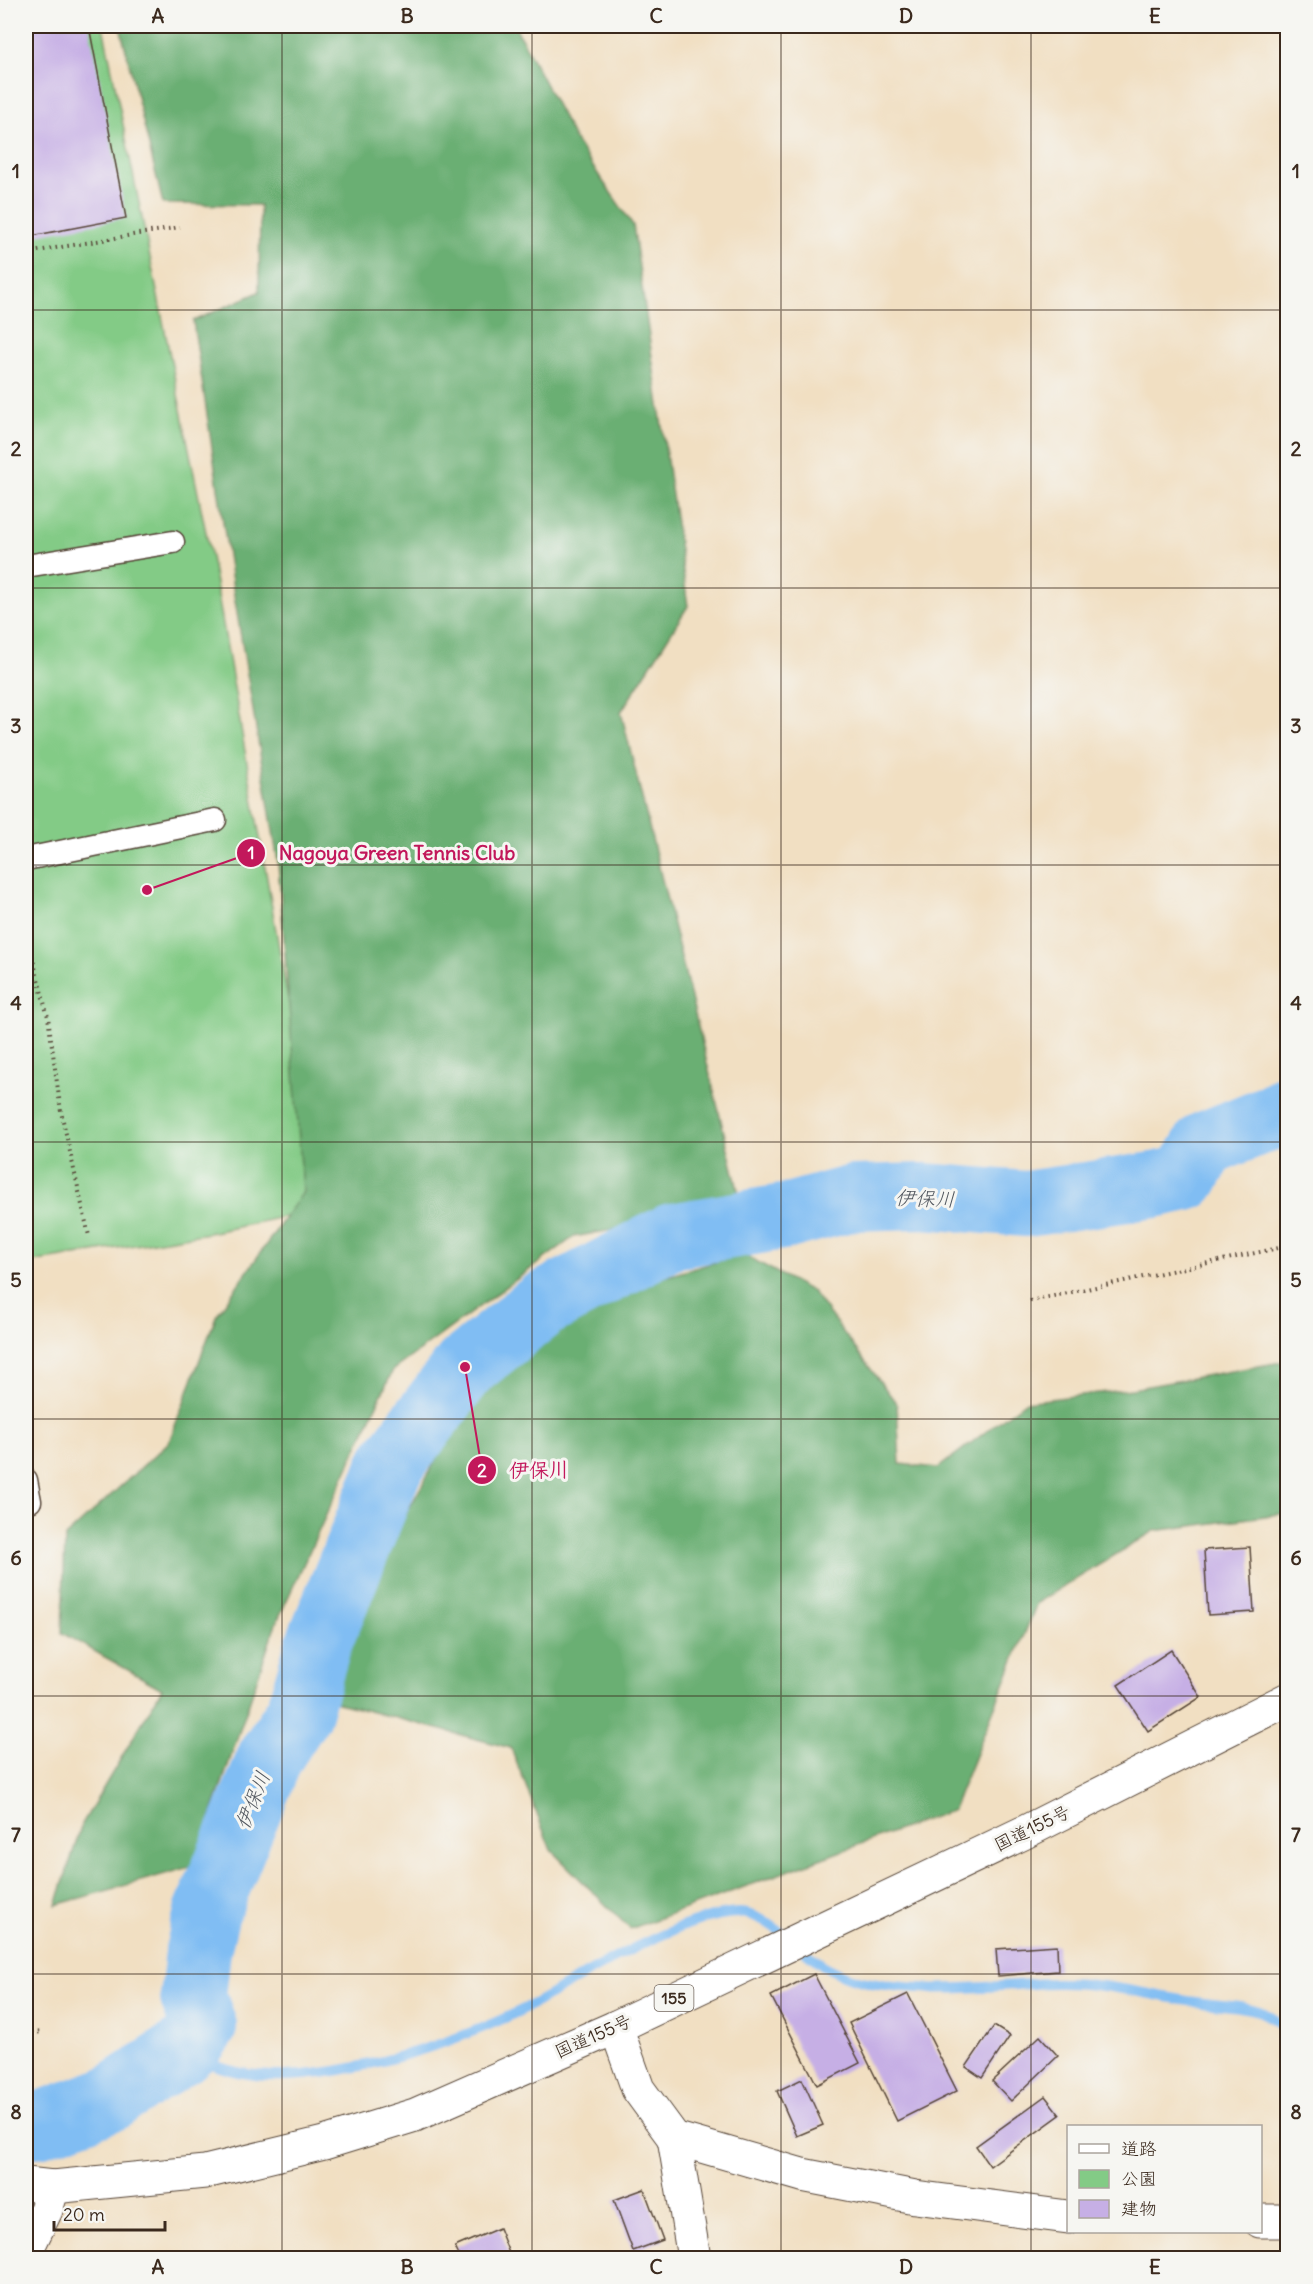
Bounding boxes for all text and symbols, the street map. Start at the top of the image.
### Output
text: A [152,3,165,28]
text: B [400,3,414,28]
text: C [649,3,663,28]
text: D [899,3,913,28]
text: E [1149,3,1161,28]
text: 1 [12,158,20,183]
text: 1 [1292,158,1300,183]
text: 2 [11,436,22,461]
text: 2 [1291,436,1302,461]
text: 3 [10,713,22,738]
text: 3 [1290,713,1302,738]
callout: Nagoya Green Tennis Club [236,834,527,872]
text: Nagoya Green Tennis Club [279,840,515,865]
text: 1 [247,841,255,864]
text: 4 [10,990,22,1015]
text: 4 [1290,990,1302,1015]
water label: 伊保川 [895,1184,955,1212]
text: 5 [10,1267,22,1292]
text: 5 [1290,1267,1302,1292]
callout: 伊保川 [467,1451,581,1489]
text: 伊保川 [509,1457,569,1482]
text: 2 [477,1459,487,1482]
text: 6 [10,1545,22,1570]
text: 6 [1290,1545,1302,1570]
water label: 伊保川 [229,1768,275,1832]
street label: 国道155号 [990,1800,1074,1856]
text: 7 [11,1822,21,1847]
text: 7 [1291,1822,1301,1847]
road number: 155 [654,1985,694,2011]
street label: 国道155号 [551,2009,635,2063]
text: 8 [10,2099,22,2124]
text: 8 [1290,2099,1302,2124]
legend [1067,2125,1262,2233]
text: 道路 [1121,2137,1157,2160]
text: 公園 [1121,2167,1157,2190]
scale bar [54,2194,165,2232]
text: 建物 [1121,2197,1157,2220]
text: 20 m [63,2203,105,2226]
text: A [152,2254,165,2279]
text: B [400,2254,414,2279]
text: C [649,2254,663,2279]
text: D [899,2254,913,2279]
text: E [1149,2254,1161,2279]

